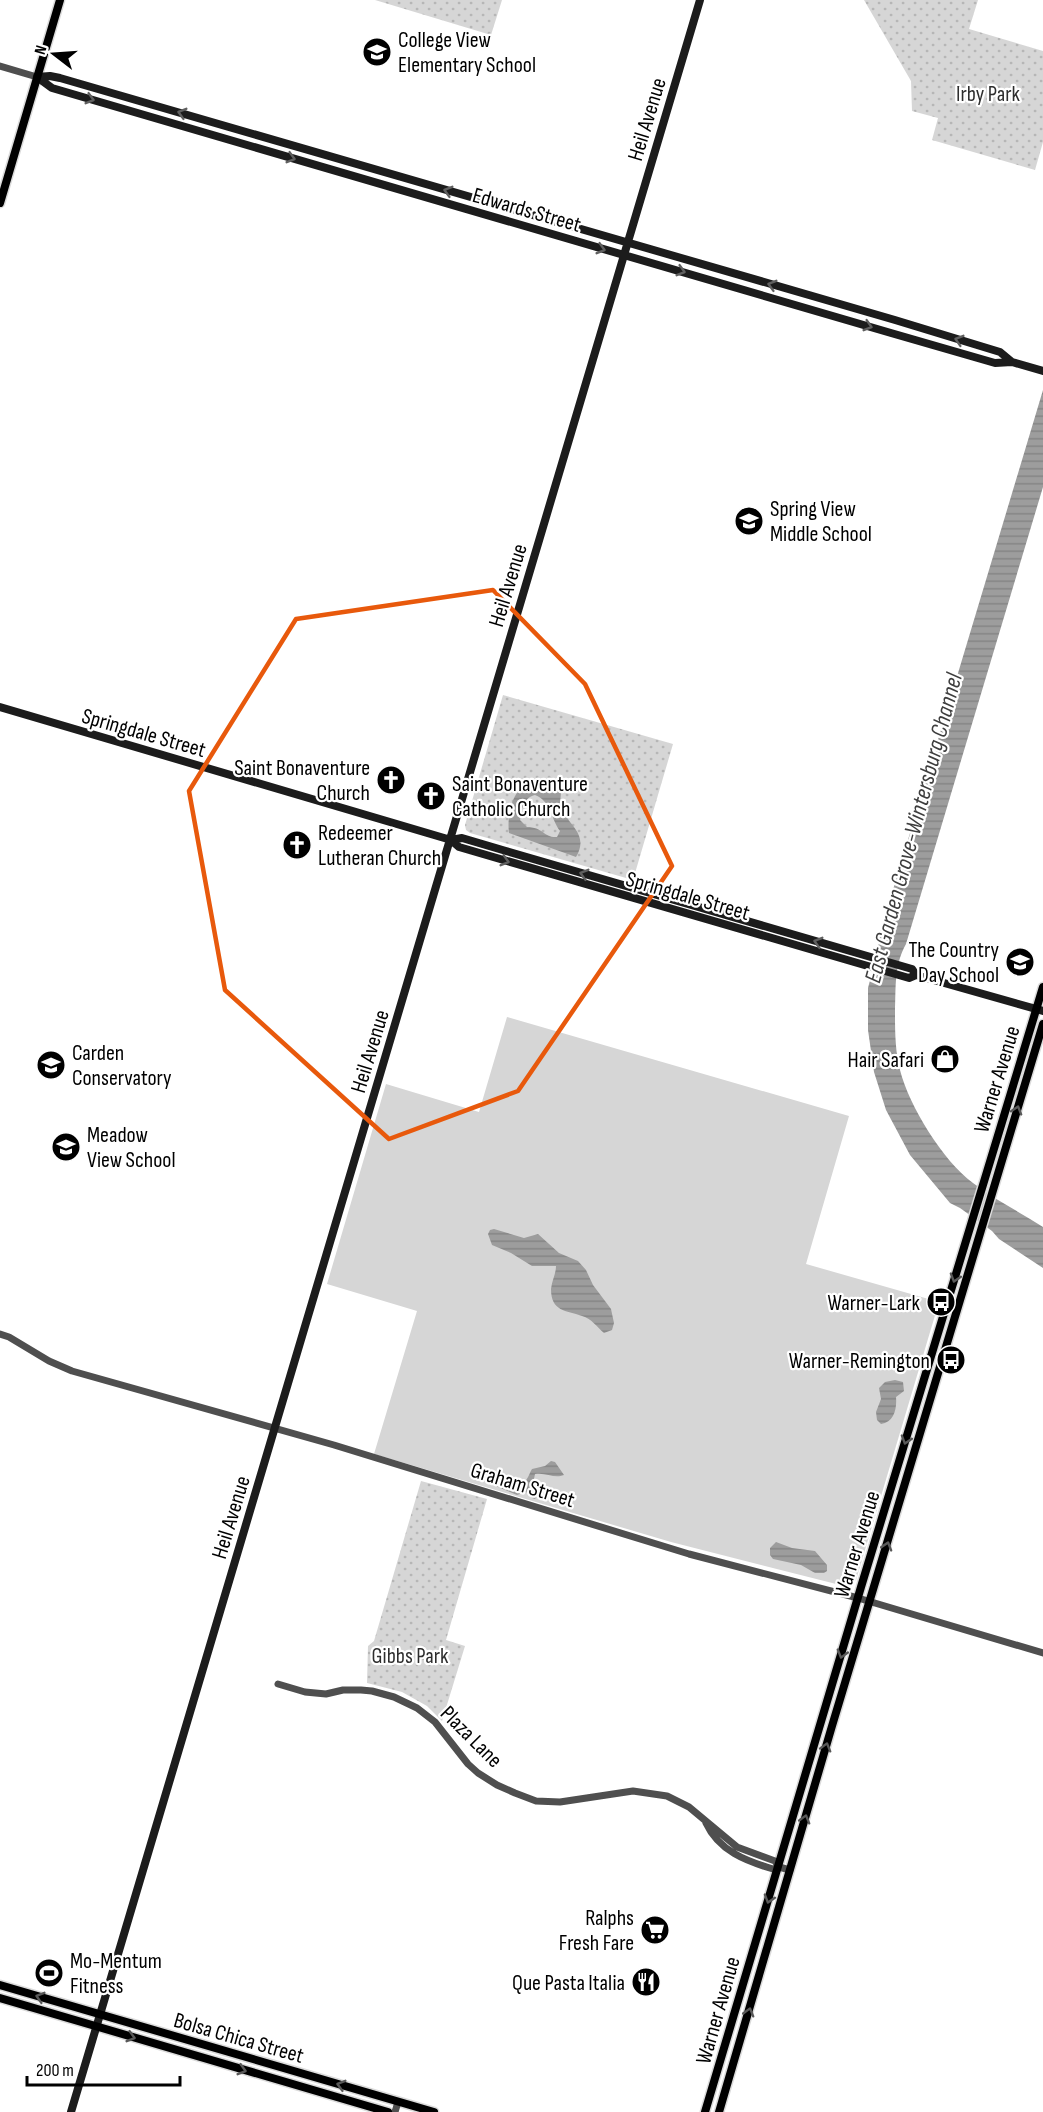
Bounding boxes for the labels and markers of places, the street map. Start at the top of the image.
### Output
place label: College View Elementary School [398,27,536,79]
school or university icon: College View Elementary School [361,36,393,68]
place label: Spring View Middle School [770,496,872,548]
school or university icon: Spring View Middle School [733,505,765,537]
place label: Saint Bonaventure Church [234,755,370,807]
church icon: Saint Bonaventure Church [375,764,407,796]
place label: Saint Bonaventure Catholic Church [452,771,588,823]
church icon: Saint Bonaventure Catholic Church [415,780,447,812]
place label: Redeemer Lutheran Church [318,820,441,872]
church icon: Redeemer Lutheran Church [281,829,313,861]
place label: The Country Day School [908,937,999,989]
school or university icon: The Country Day School [1004,946,1036,978]
place label: Carden Conservatory [72,1040,172,1092]
shop icon: Hair Safari [929,1043,961,1075]
place label: Hair Safari [848,1047,924,1074]
school or university icon: Carden Conservatory [35,1049,67,1081]
place label: Meadow View School [87,1122,176,1174]
school or university icon: Meadow View School [50,1131,82,1163]
bus stop icon: Warner-Lark [925,1286,957,1318]
place label: Warner-Lark [828,1290,921,1317]
bus stop icon: Warner-Remington [935,1344,967,1376]
place label: Warner-Remington [789,1348,930,1375]
place label: Ralphs Fresh Fare [559,1905,634,1957]
supermarket icon: Ralphs Fresh Fare [639,1914,671,1946]
place label: Mo-Mentum Fitness [70,1948,162,2000]
sports icon: Mo-Mentum Fitness [33,1957,65,1989]
restaurant icon: Que Pasta Italia [630,1966,662,1998]
place label: Que Pasta Italia [512,1970,625,1997]

